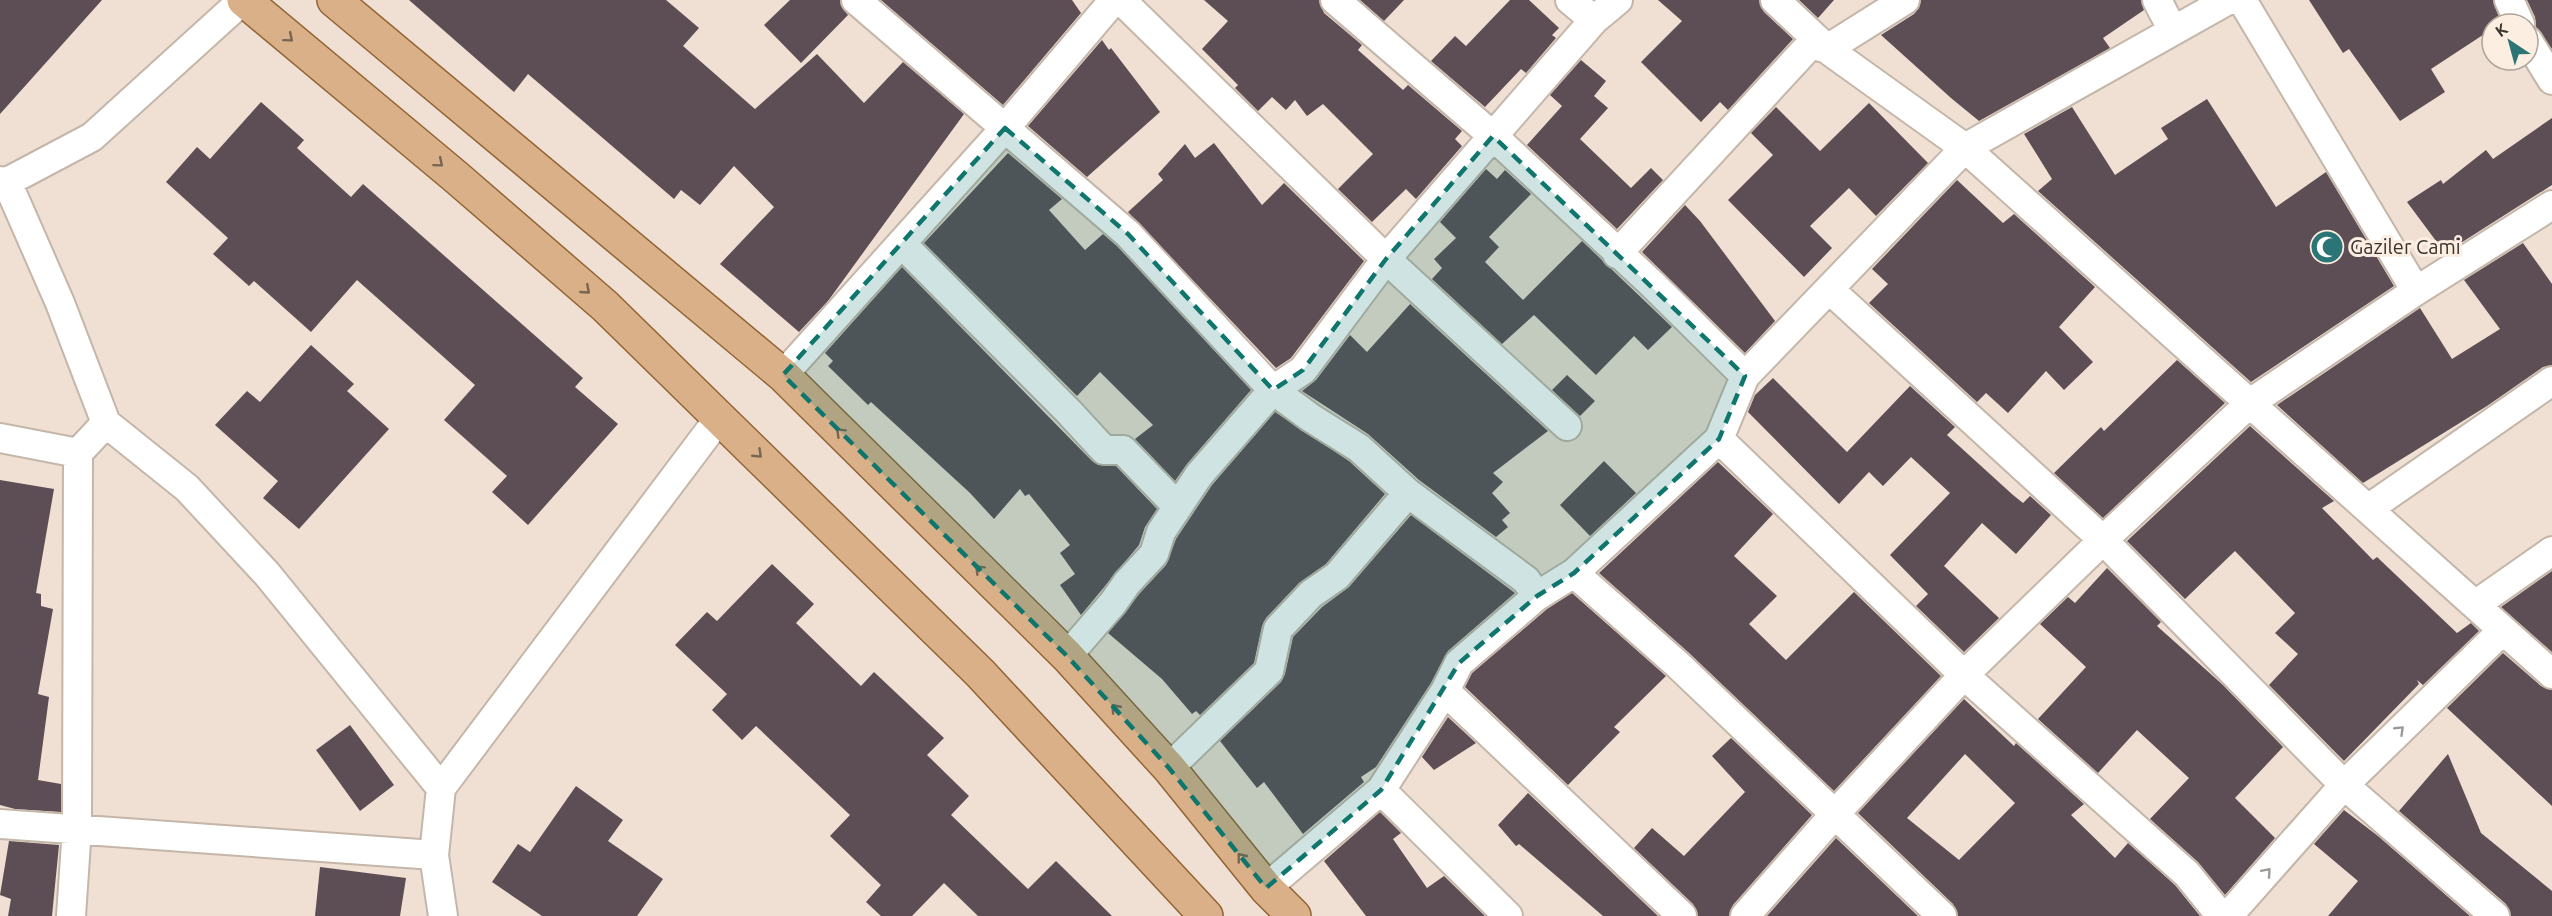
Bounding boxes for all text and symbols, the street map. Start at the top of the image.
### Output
north arrow [2480,12,2540,72]
text: K [2492,19,2511,40]
one-way arrow [282,30,293,41]
one-way arrow [432,156,443,167]
mosque icon: Gaziler Cami [2309,229,2345,265]
place label: Gaziler Cami [2350,235,2461,258]
one-way arrow [579,283,590,294]
one-way arrow [836,428,846,439]
one-way arrow [750,446,761,457]
one-way arrow [975,565,986,576]
one-way arrow [1111,705,1122,715]
one-way arrow [2393,726,2404,737]
one-way arrow [1238,853,1249,864]
one-way arrow [2260,868,2271,879]

